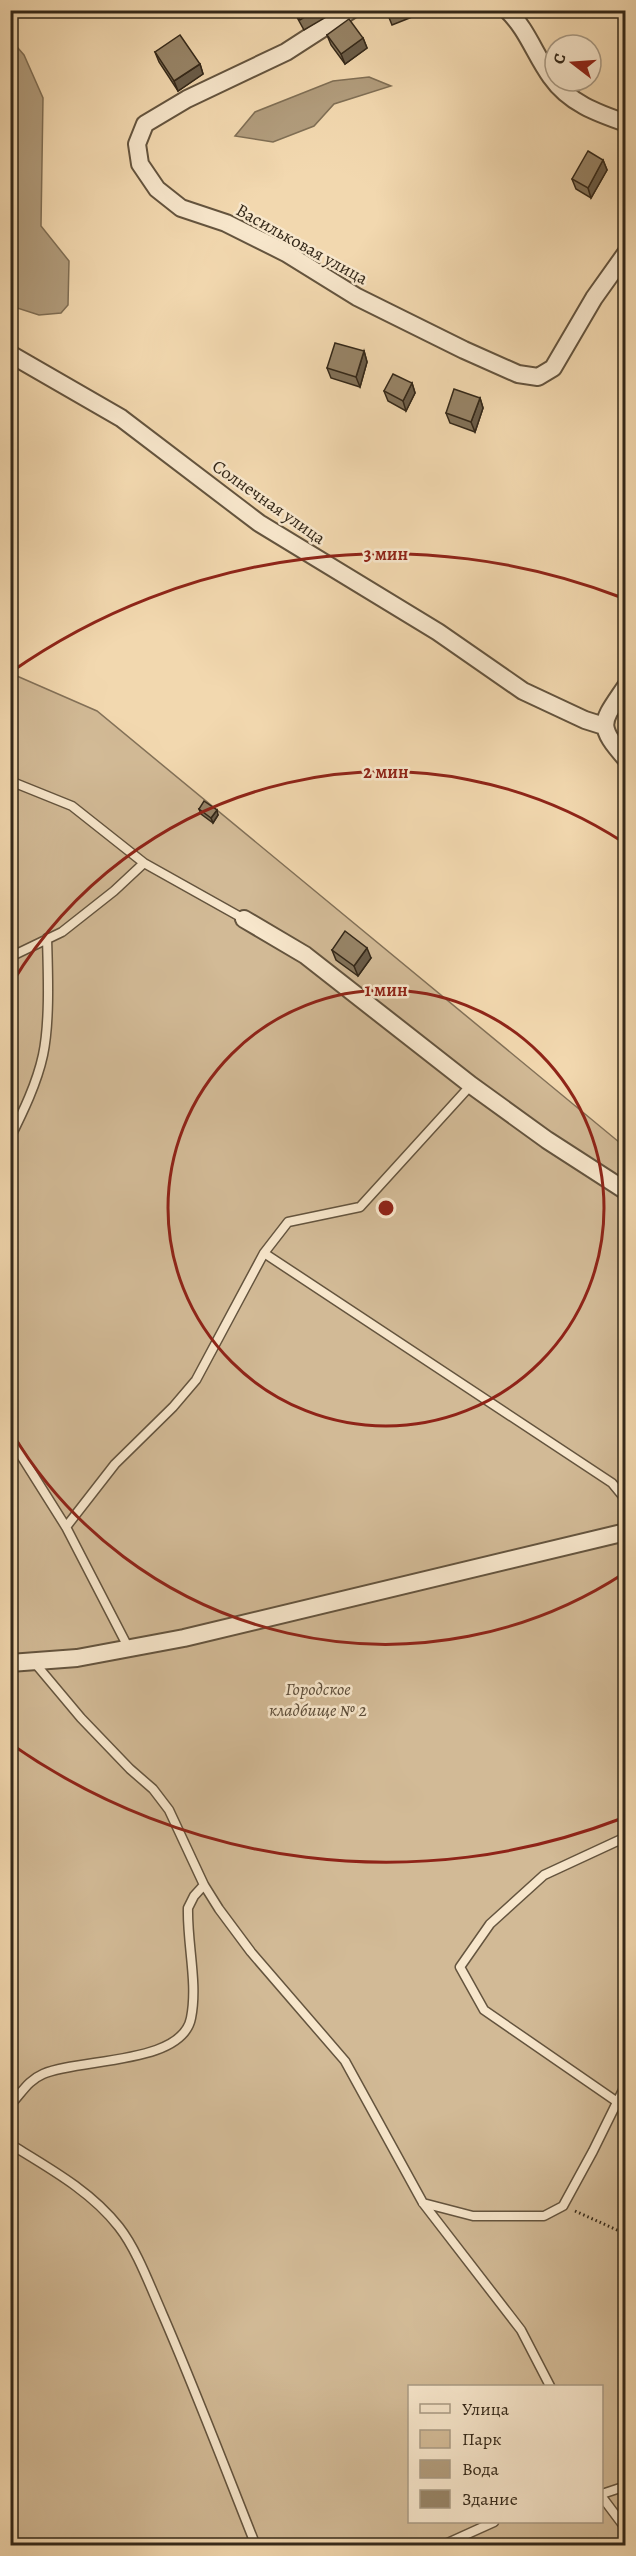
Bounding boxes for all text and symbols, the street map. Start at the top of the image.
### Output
north arrow [543,33,603,93]
text: С [548,51,572,67]
street label: Васильковая улица [232,198,373,291]
street label: Солнечная улица [208,454,331,550]
text: 3 мин [364,542,408,566]
text: 2 мин [363,760,409,784]
text: 1 мин [364,978,408,1002]
centre of rings [376,1198,396,1218]
park label: Городское кладбище № 2 [269,1677,367,1722]
legend [408,2385,603,2523]
text: Улица [462,2397,510,2421]
text: Парк [462,2427,502,2451]
text: Вода [462,2457,500,2481]
text: Здание [462,2487,518,2511]

